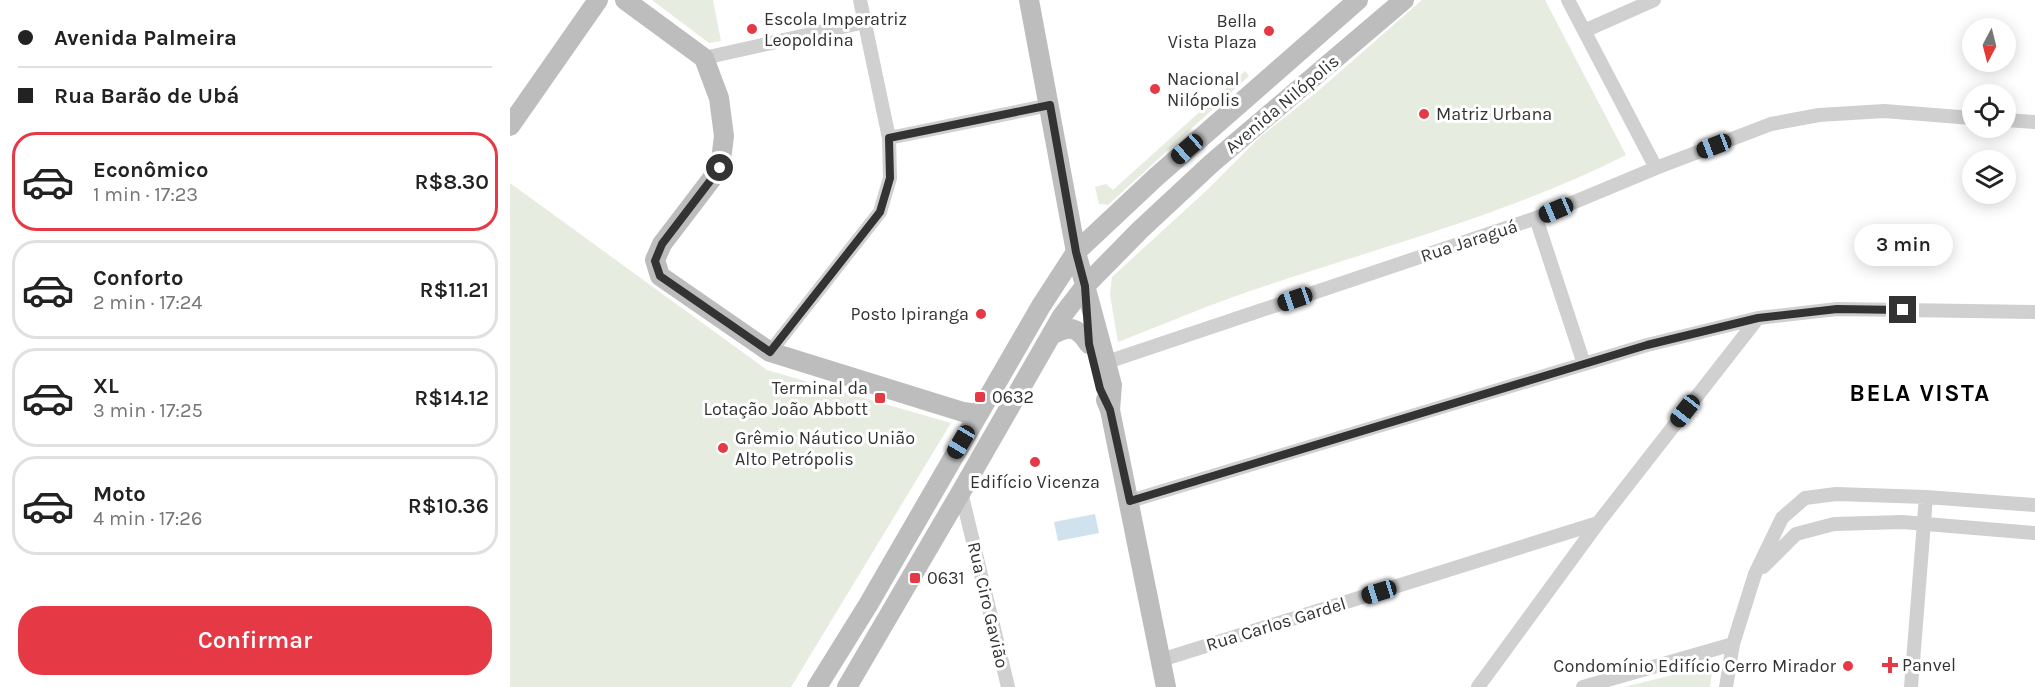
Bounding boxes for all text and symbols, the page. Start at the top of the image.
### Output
place label: Escola Imperatriz Leopoldina [764,8,907,51]
place label: Bella Vista Plaza [1168,10,1257,53]
north arrow [1962,18,2016,72]
map controls [1962,18,2016,204]
marker: Escola Imperatriz Leopoldina [745,22,759,36]
marker: Bella Vista Plaza [1262,24,1276,38]
text: Avenida Palmeira [54,25,237,51]
street label: Avenida Nilópolis [1221,50,1343,158]
place label: Nacional Nilópolis [1167,68,1240,111]
marker: Nacional Nilópolis [1148,82,1162,96]
text: Rua Barão de Ubá [54,83,239,109]
button: locate [1962,84,2016,138]
place label: Matriz Urbana [1436,103,1552,125]
marker: Matriz Urbana [1417,107,1431,121]
car [1168,130,1206,168]
car [1694,131,1734,161]
button: layers [1962,150,2016,204]
route start [706,154,733,181]
icon: car [21,155,75,209]
text: Econômico [93,157,208,183]
text: R$8.30 [415,169,489,195]
text: 1 min · 17:23 [93,183,198,206]
car [1536,195,1576,225]
street label: Rua Jaraguá [1418,215,1520,267]
callout: 3 min [1854,223,1952,265]
text: 3 min [1876,233,1931,256]
icon: car [21,263,75,317]
text: Conforto [93,265,183,291]
text: R$11.21 [419,277,489,303]
car [1275,285,1315,313]
text: 2 min · 17:24 [93,291,203,314]
route end [1889,296,1916,323]
place label: Posto Ipiranga [851,303,969,325]
marker: Posto Ipiranga [974,307,988,321]
icon: car [21,371,75,425]
text: XL [93,373,119,399]
place label: Terminal da Lotação João Abbott [704,377,868,420]
district label: BELA VISTA [1849,379,1991,407]
text: R$14.12 [414,385,489,411]
place label: 0632 [992,386,1034,408]
marker: 0632 [973,390,987,404]
marker: Terminal da Lotação João Abbott [873,391,887,405]
car [1667,391,1703,431]
text: 3 min · 17:25 [93,399,203,422]
car [944,422,978,462]
place label: Grêmio Náutico União Alto Petrópolis [735,427,915,470]
marker: Grêmio Náutico União Alto Petrópolis [716,441,730,455]
marker: Edifício Vicenza [1028,455,1042,469]
place label: Edifício Vicenza [970,471,1100,493]
icon: car [21,479,75,533]
text: Moto [93,481,146,507]
text: R$10.36 [408,493,489,519]
text: 4 min · 17:26 [93,507,202,530]
street label: Rua Ciro Gavião [963,540,1013,670]
place label: 0631 [927,567,965,589]
marker: 0631 [908,571,922,585]
car [1359,578,1399,606]
street label: Rua Carlos Gardel [1203,592,1349,656]
button: Confirmar [18,606,492,675]
place label: Panvel [1902,654,1956,676]
place label: Condomínio Edifício Cerro Mirador [1553,655,1836,677]
marker: Panvel [1883,658,1897,672]
marker: Condomínio Edifício Cerro Mirador [1841,659,1855,673]

